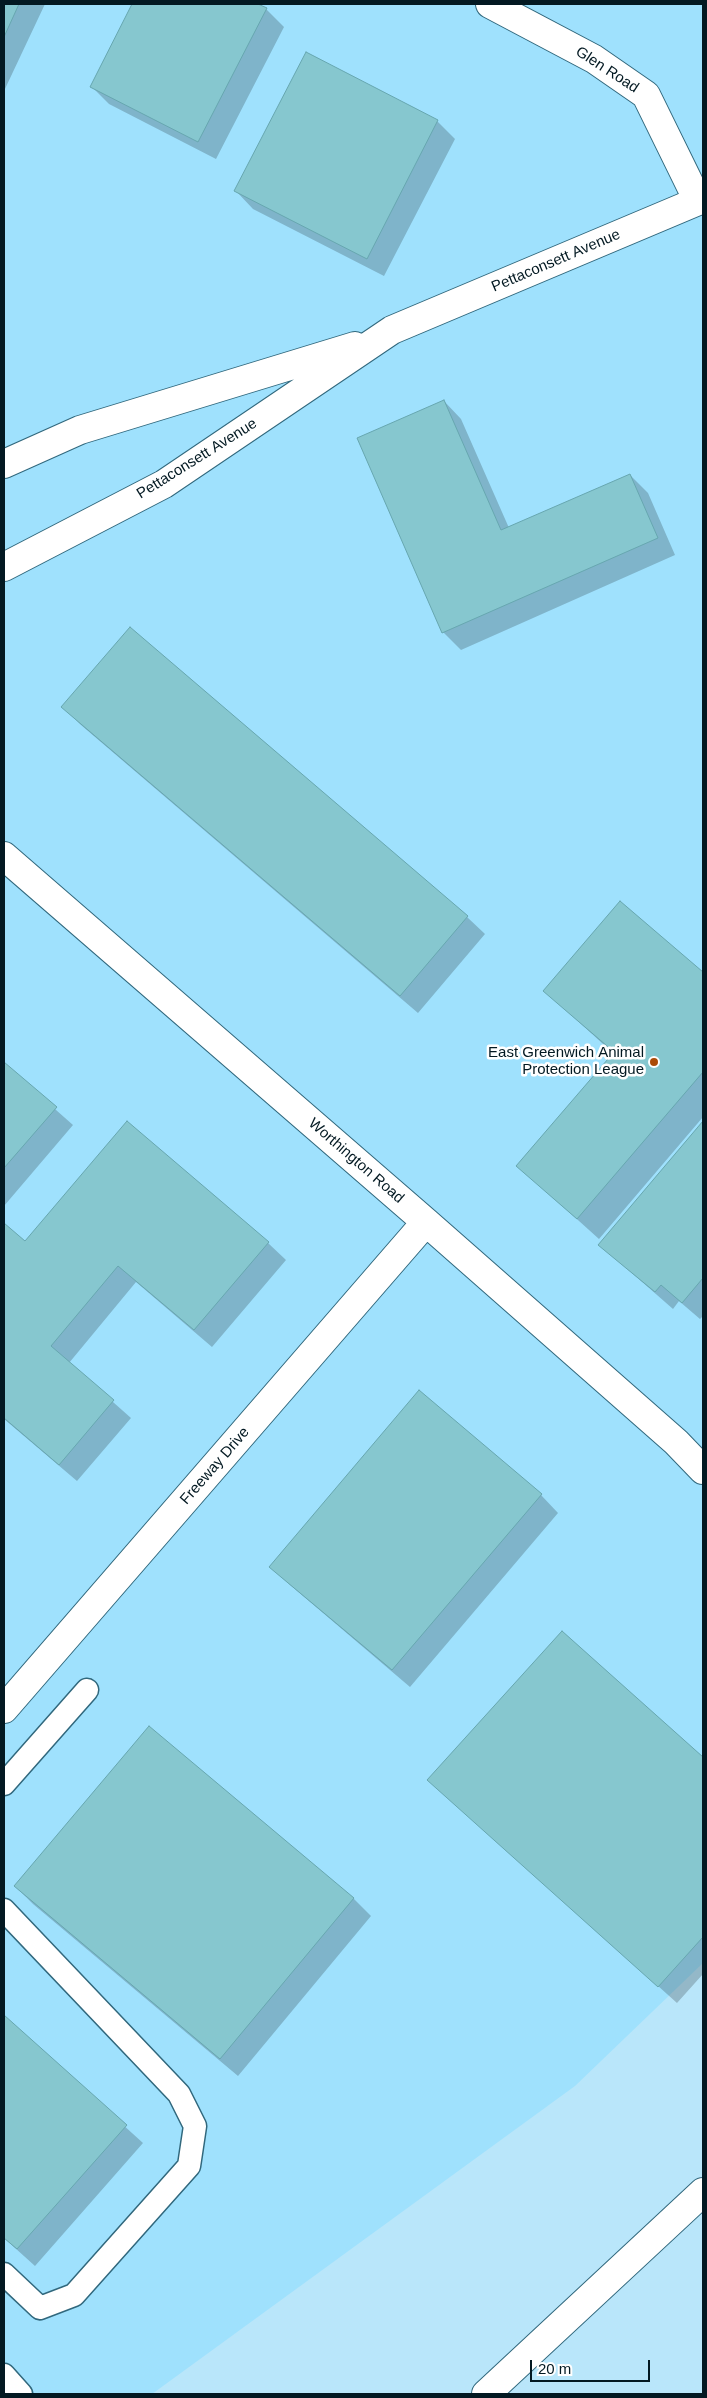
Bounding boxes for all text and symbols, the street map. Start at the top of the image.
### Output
street label: Glen Road [572,43,642,97]
street label: Pettaconsett Avenue [489,226,623,296]
street label: Pettaconsett Avenue [134,415,260,503]
place label: East Greenwich Animal Protection League [488,1044,644,1079]
marker: East Greenwich Animal Protection League [648,1056,660,1068]
street label: Worthington Road [305,1115,407,1207]
street label: Freeway Drive [176,1424,254,1508]
scale bar [532,2350,652,2382]
text: 20 m [538,2360,571,2377]

